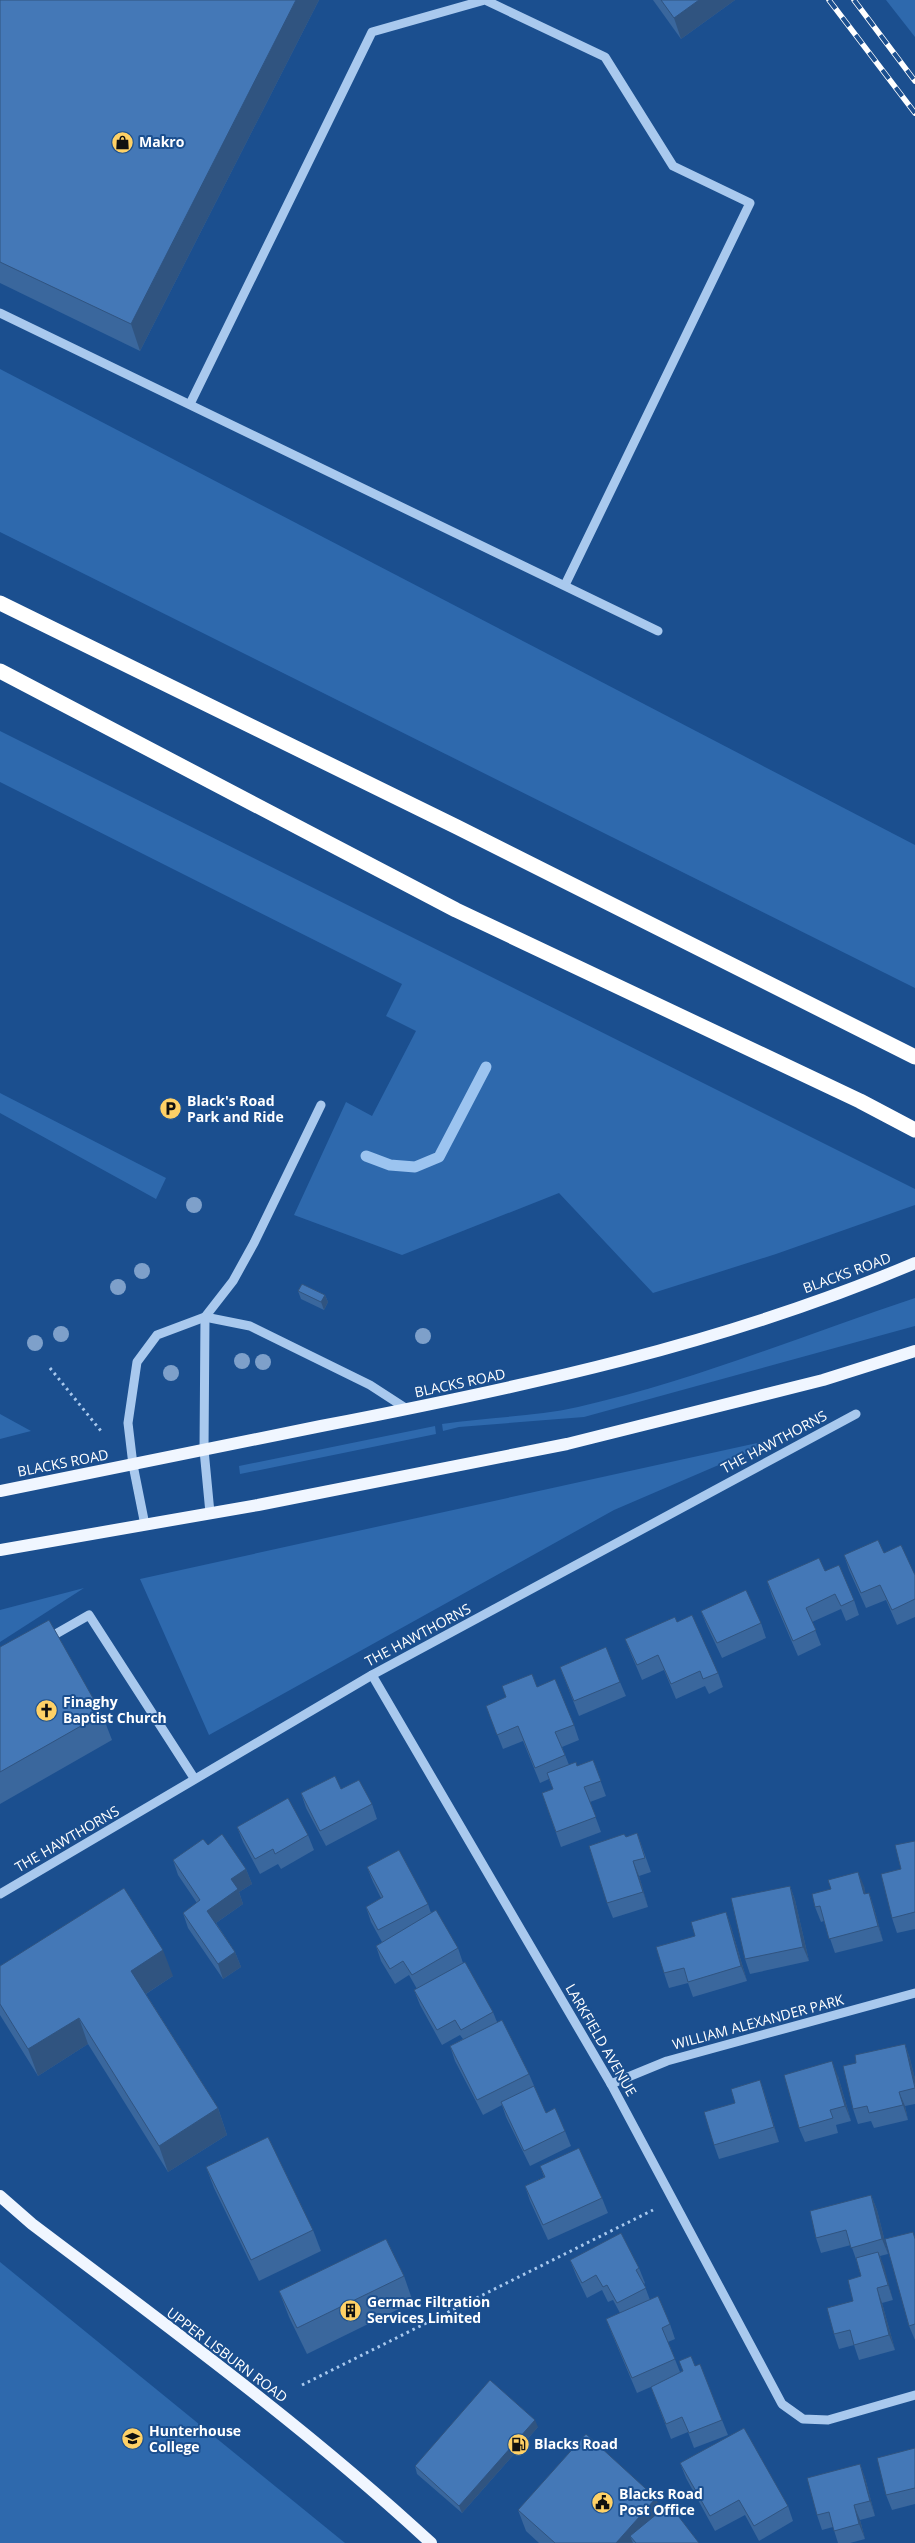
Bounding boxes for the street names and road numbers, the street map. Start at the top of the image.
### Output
street label: BLACKS ROAD [800,1248,894,1297]
street label: BLACKS ROAD [413,1364,507,1401]
street label: THE HAWTHORNS [718,1406,830,1477]
street label: BLACKS ROAD [16,1444,110,1481]
street label: THE HAWTHORNS [362,1599,474,1670]
street label: THE HAWTHORNS [11,1801,122,1876]
street label: LARKFIELD AVENUE [561,1980,641,2099]
street label: WILLIAM ALEXANDER PARK [670,1989,846,2054]
street label: UPPER LISBURN ROAD [163,2303,292,2406]

